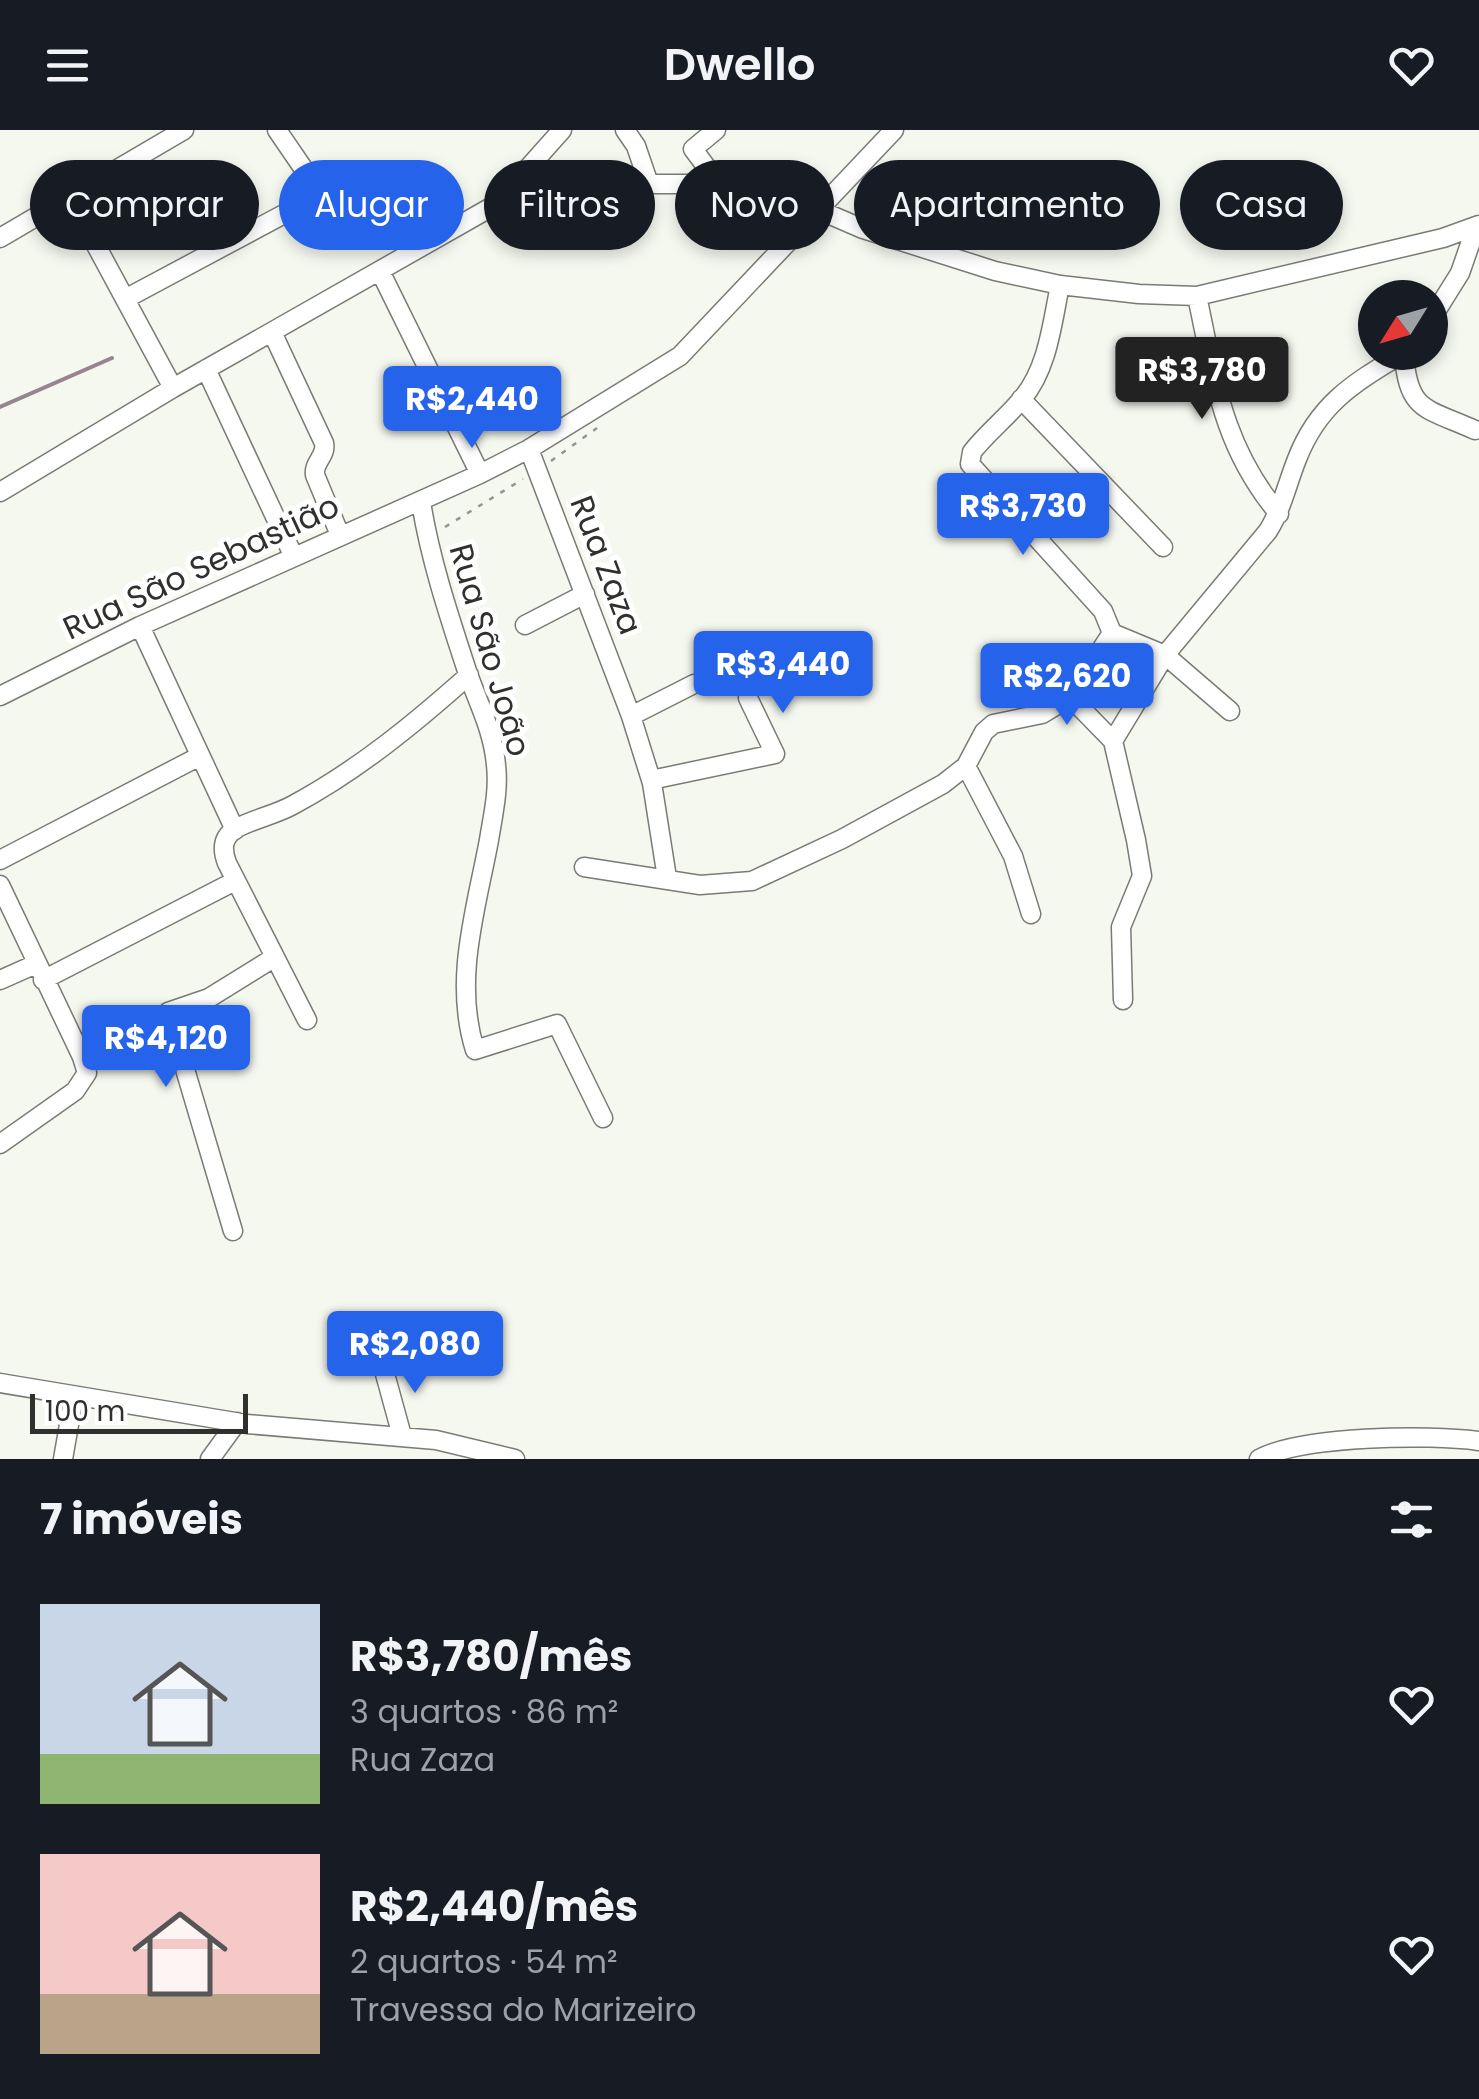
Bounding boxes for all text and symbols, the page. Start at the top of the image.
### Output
text: Dwello [664,33,815,96]
icon: menu [40,38,95,93]
icon: heart [1384,38,1439,93]
chip: Comprar [30,160,259,250]
chip: Alugar [279,160,464,250]
chip: Filtros [484,160,655,250]
chip: Novo [675,160,834,250]
chip: Apartamento [854,160,1160,250]
chip: Casa [1180,160,1343,250]
north arrow [1358,280,1448,370]
map controls [1358,280,1448,370]
pin: R$3,780 [1110,337,1294,422]
text: R$3,780 [1137,347,1267,392]
pin: R$2,440 [380,366,564,451]
text: R$2,440 [405,376,539,421]
pin: R$3,730 [931,473,1115,558]
street label: Rua São Sebastião [55,483,346,650]
text: R$3,730 [959,483,1087,528]
street label: Rua Zaza [559,489,653,641]
street label: Rua São João [439,538,542,761]
pin: R$3,440 [691,631,875,716]
text: R$3,440 [716,641,850,686]
pin: R$2,620 [975,643,1159,728]
text: R$2,620 [1003,653,1131,698]
pin: R$4,120 [74,1005,258,1090]
text: R$4,120 [104,1015,228,1060]
pin: R$2,080 [323,1311,507,1396]
text: R$2,080 [349,1321,481,1366]
scale bar [30,1389,248,1434]
text: 100 m [45,1392,125,1431]
text: 7 imóveis [40,1490,243,1549]
icon: filters [1384,1492,1439,1547]
text: R$3,780/mês [350,1627,632,1686]
icon: home [120,1644,240,1764]
icon: heart [1384,1677,1439,1732]
text: 3 quartos · 86 m² [350,1689,618,1734]
text: Rua Zaza [350,1737,495,1782]
text: R$2,440/mês [350,1877,638,1936]
icon: home [120,1894,240,2014]
icon: heart [1384,1927,1439,1982]
text: 2 quartos · 54 m² [350,1939,618,1984]
text: Travessa do Marizeiro [350,1987,697,2032]

